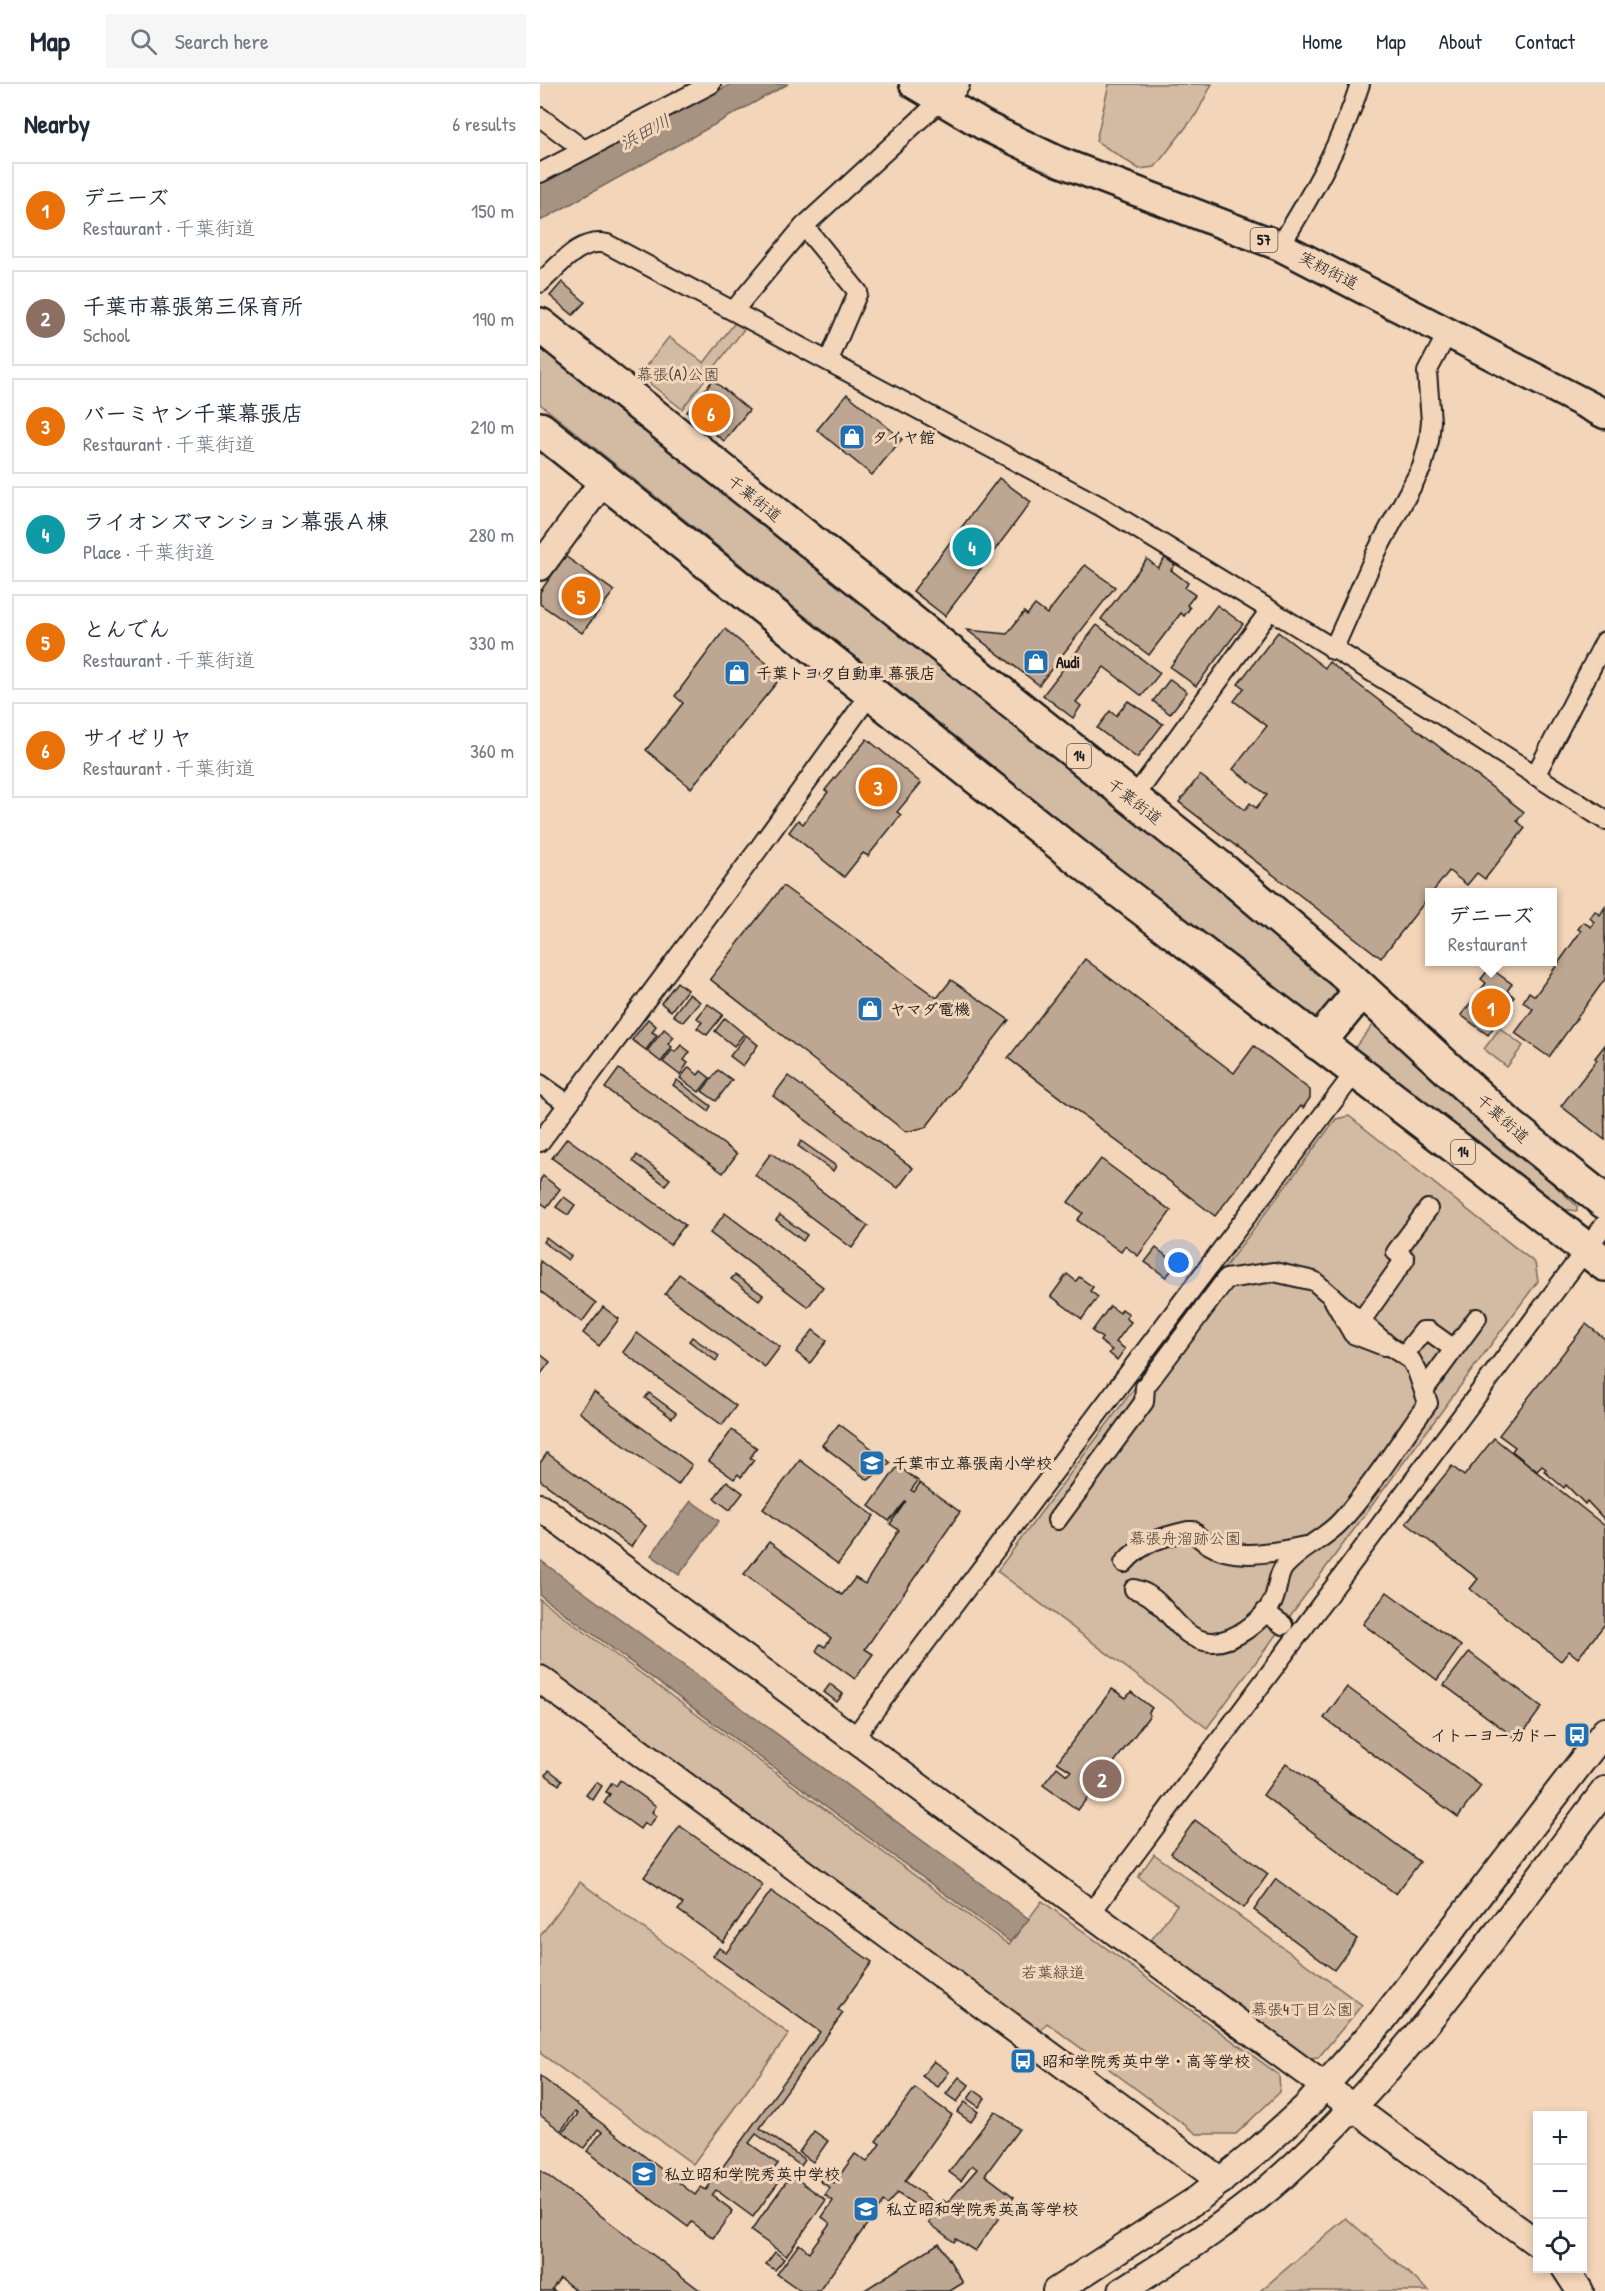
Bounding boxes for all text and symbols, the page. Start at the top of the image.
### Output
search box [106,14,526,68]
text: Map [30,22,70,60]
icon: search [127,25,160,58]
text: Search here [175,26,269,56]
text: Home [1302,27,1343,56]
text: Map [1376,27,1406,56]
text: About [1439,27,1482,56]
text: Contact [1515,27,1575,56]
text: Nearby [24,106,90,141]
water label: 浜田川 [615,108,674,155]
text: 6 results [452,110,516,137]
text: デニーズ [83,182,169,212]
text: 1 [42,197,49,224]
text: 150 m [471,197,514,224]
text: Restaurant · 千葉街道 [83,214,255,241]
road number: 57 [1250,228,1278,252]
street label: 実籾街道 [1295,246,1363,294]
text: 千葉市幕張第三保育所 [83,291,303,321]
text: 2 [41,305,50,332]
text: 190 m [472,305,514,332]
text: School [83,321,130,348]
park label: 幕張(A)公園 [637,363,719,385]
pin: 6 [692,390,730,436]
text: バーミヤン千葉幕張店 [83,398,303,428]
text: 3 [41,413,50,440]
text: 210 m [470,413,514,440]
shop icon: タイヤ館 [837,422,867,452]
place label: タイヤ館 [872,426,935,448]
text: Restaurant · 千葉街道 [83,430,255,457]
street label: 千葉街道 [723,469,787,527]
text: ライオンズマンション幕張Ａ棟 [83,506,388,536]
text: 4 [42,521,49,548]
text: 280 m [469,521,514,548]
pin: 4 [952,524,992,570]
text: Place · 千葉街道 [83,538,215,565]
pin: 5 [562,574,600,618]
text: とんでん [83,614,170,644]
text: 5 [41,629,50,656]
text: 330 m [469,629,514,656]
text: Restaurant · 千葉街道 [83,646,255,673]
shop icon: Audi [1021,647,1051,677]
place label: Audi [1056,651,1080,673]
shop icon: 千葉トヨタ自動車 幕張店 [722,658,752,688]
place label: 千葉トヨタ自動車 幕張店 [756,662,936,684]
text: サイゼリヤ [83,722,192,752]
text: 6 [42,737,49,764]
text: 360 m [470,737,514,764]
road number: 14 [1067,744,1091,768]
text: Restaurant · 千葉街道 [83,754,255,781]
pin: 3 [858,764,898,810]
street label: 千葉街道 [1103,773,1167,829]
popup [1425,888,1557,966]
text: デニーズ [1448,900,1534,930]
text: Restaurant [1448,930,1527,957]
pin: 1 [1472,986,1510,1030]
shop icon: ヤマダ電機 [855,994,885,1024]
place label: ヤマダ電機 [890,998,970,1020]
street label: 千葉街道 [1472,1088,1534,1148]
road number: 14 [1451,1140,1475,1164]
your location [1164,1248,1193,1277]
school or university icon: 千葉市立幕張南小学校 [857,1448,887,1478]
place label: 千葉市立幕張南小学校 [892,1452,1052,1474]
park label: 幕張舟溜跡公園 [1129,1527,1241,1549]
bus stop icon: イトーヨーカドー [1562,1720,1592,1750]
place label: イトーヨーカドー [1431,1724,1558,1746]
pin: 2 [1082,1756,1122,1802]
park label: 若葉緑道 [1021,1961,1085,1983]
park label: 幕張4丁目公園 [1251,1998,1353,2020]
bus stop icon: 昭和学院秀英中学・高等学校 [1008,2046,1038,2076]
place label: 昭和学院秀英中学・高等学校 [1042,2050,1250,2072]
map controls [1533,2111,1587,2273]
button: + [1533,2111,1587,2165]
school or university icon: 私立昭和学院秀英中学校 [629,2159,659,2189]
place label: 私立昭和学院秀英中学校 [664,2163,840,2185]
button: − [1533,2165,1587,2219]
school or university icon: 私立昭和学院秀英高等学校 [851,2194,881,2224]
place label: 私立昭和学院秀英高等学校 [886,2198,1078,2220]
button: locate [1533,2219,1587,2273]

